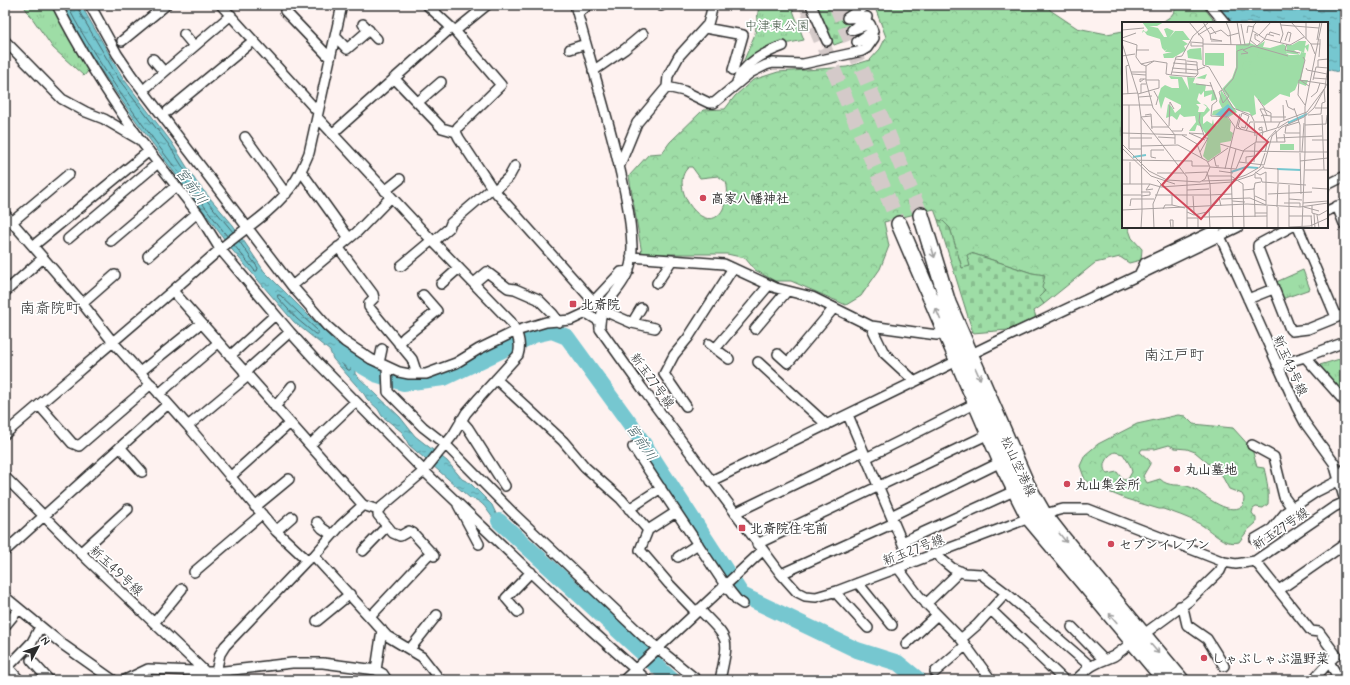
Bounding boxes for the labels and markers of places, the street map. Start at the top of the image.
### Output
place label: 高家八幡神社 [711,191,789,208]
marker: 高家八幡神社 [698,193,708,203]
place label: 北斎院 [581,297,620,314]
marker: 北斎院 [568,299,578,309]
place label: 丸山墓地 [1185,462,1237,479]
marker: 丸山墓地 [1172,464,1182,474]
place label: 丸山集会所 [1075,477,1140,494]
marker: 丸山集会所 [1062,479,1072,489]
place label: 北斎院住宅前 [750,521,828,538]
marker: 北斎院住宅前 [737,523,747,533]
place label: セブンイレブン [1119,537,1210,554]
marker: セブンイレブン [1106,539,1116,549]
place label: しゃぶしゃぶ温野菜 [1212,651,1329,668]
marker: しゃぶしゃぶ温野菜 [1199,653,1209,663]

